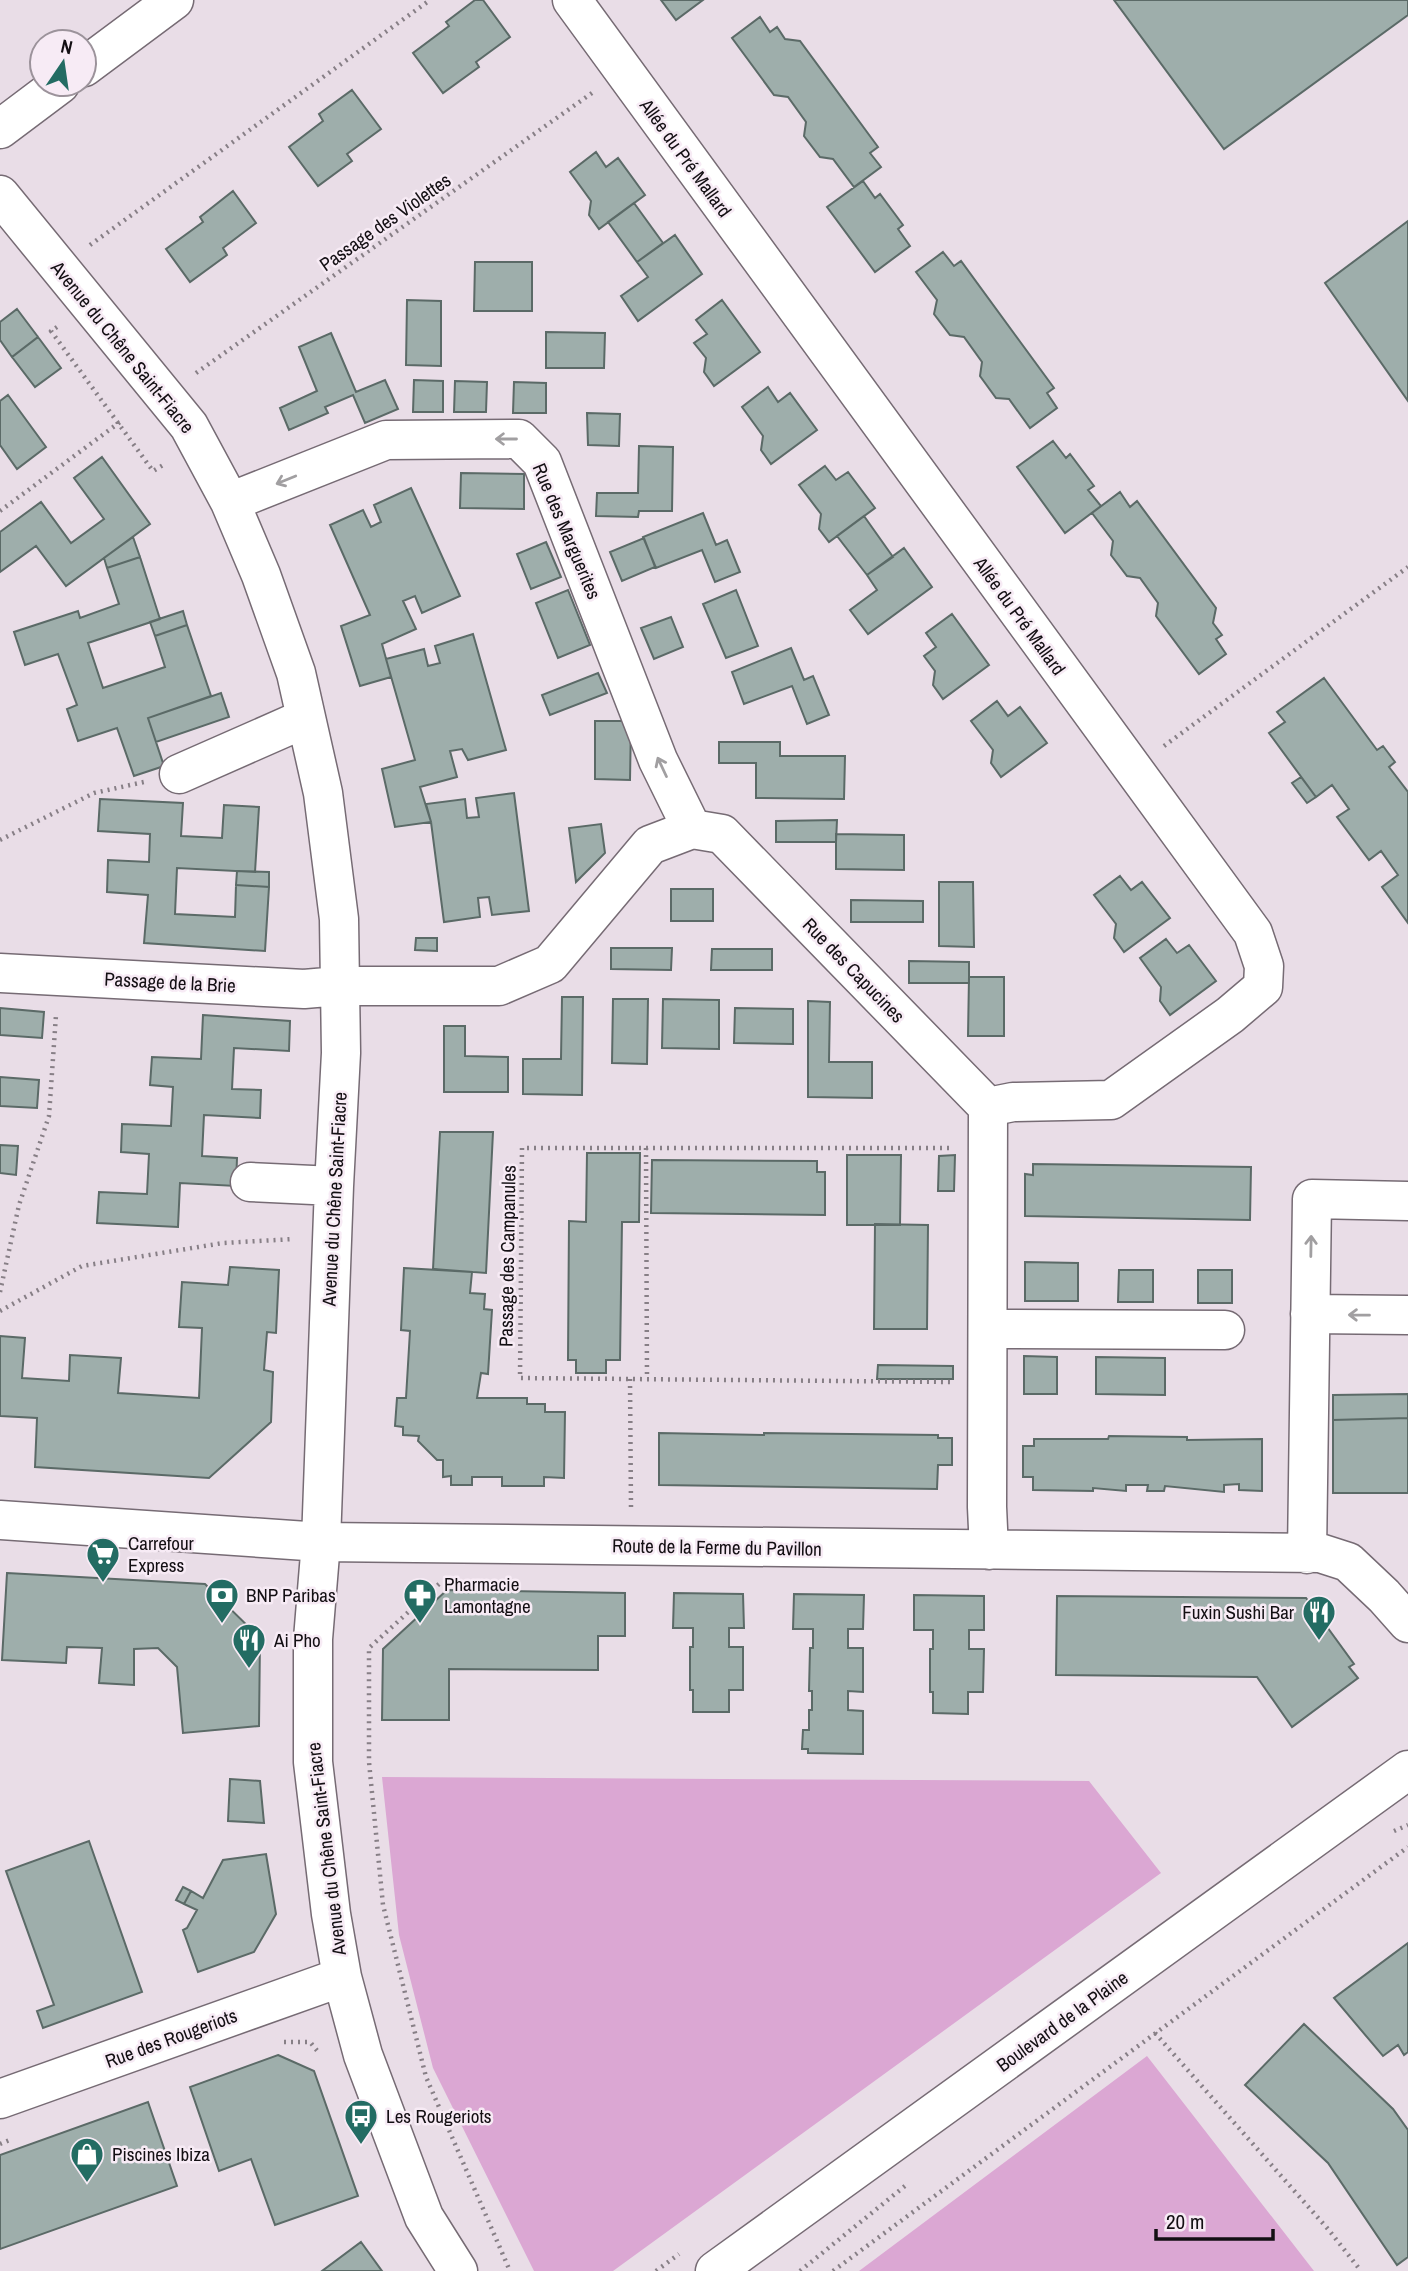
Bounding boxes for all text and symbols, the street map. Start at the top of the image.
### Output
north arrow [28,28,98,98]
text: N [58,33,75,60]
street label: Allée du Pré Mallard [634,93,738,222]
street label: Passage des Violettes [314,167,456,277]
street label: Avenue du Chêne Saint-Fiacre [45,255,201,439]
one-way arrow [494,432,517,446]
street label: Rue des Marguerites [527,459,607,603]
one-way arrow [276,475,297,488]
street label: Allée du Pré Mallard [968,551,1072,680]
one-way arrow [655,757,669,778]
street label: Rue des Capucines [797,912,911,1028]
street label: Passage de la Brie [104,966,236,998]
street label: Avenue du Chêne Saint-Fiacre [315,1091,353,1308]
street label: Passage des Campanules [492,1165,522,1347]
one-way arrow [1304,1234,1318,1257]
one-way arrow [1348,1308,1371,1321]
place label: Carrefour Express [128,1530,195,1578]
street label: Route de la Ferme du Pavillon [612,1532,822,1562]
supermarket icon: Carrefour Express [84,1535,122,1584]
place label: Pharmacie Lamontagne [444,1571,531,1619]
bank icon: BNP Paribas [203,1576,241,1625]
pharmacy icon: Pharmacie Lamontagne [401,1576,439,1625]
place label: BNP Paribas [246,1582,336,1608]
restaurant icon: Fuxin Sushi Bar [1300,1593,1338,1642]
place label: Fuxin Sushi Bar [1182,1599,1295,1625]
restaurant icon: Ai Pho [230,1621,268,1670]
place label: Ai Pho [273,1627,321,1653]
street label: Avenue du Chêne Saint-Fiacre [300,1741,352,1958]
street label: Boulevard de la Plaine [991,1964,1133,2078]
street label: Rue des Rougeriots [101,2002,241,2074]
bus stop icon: Les Rougeriots [342,2097,380,2146]
place label: Les Rougeriots [386,2103,492,2129]
shop icon: Piscines Ibiza [68,2135,106,2184]
place label: Piscines Ibiza [112,2141,210,2167]
scale bar [1156,2198,1273,2242]
text: 20 m [1166,2207,1204,2236]

